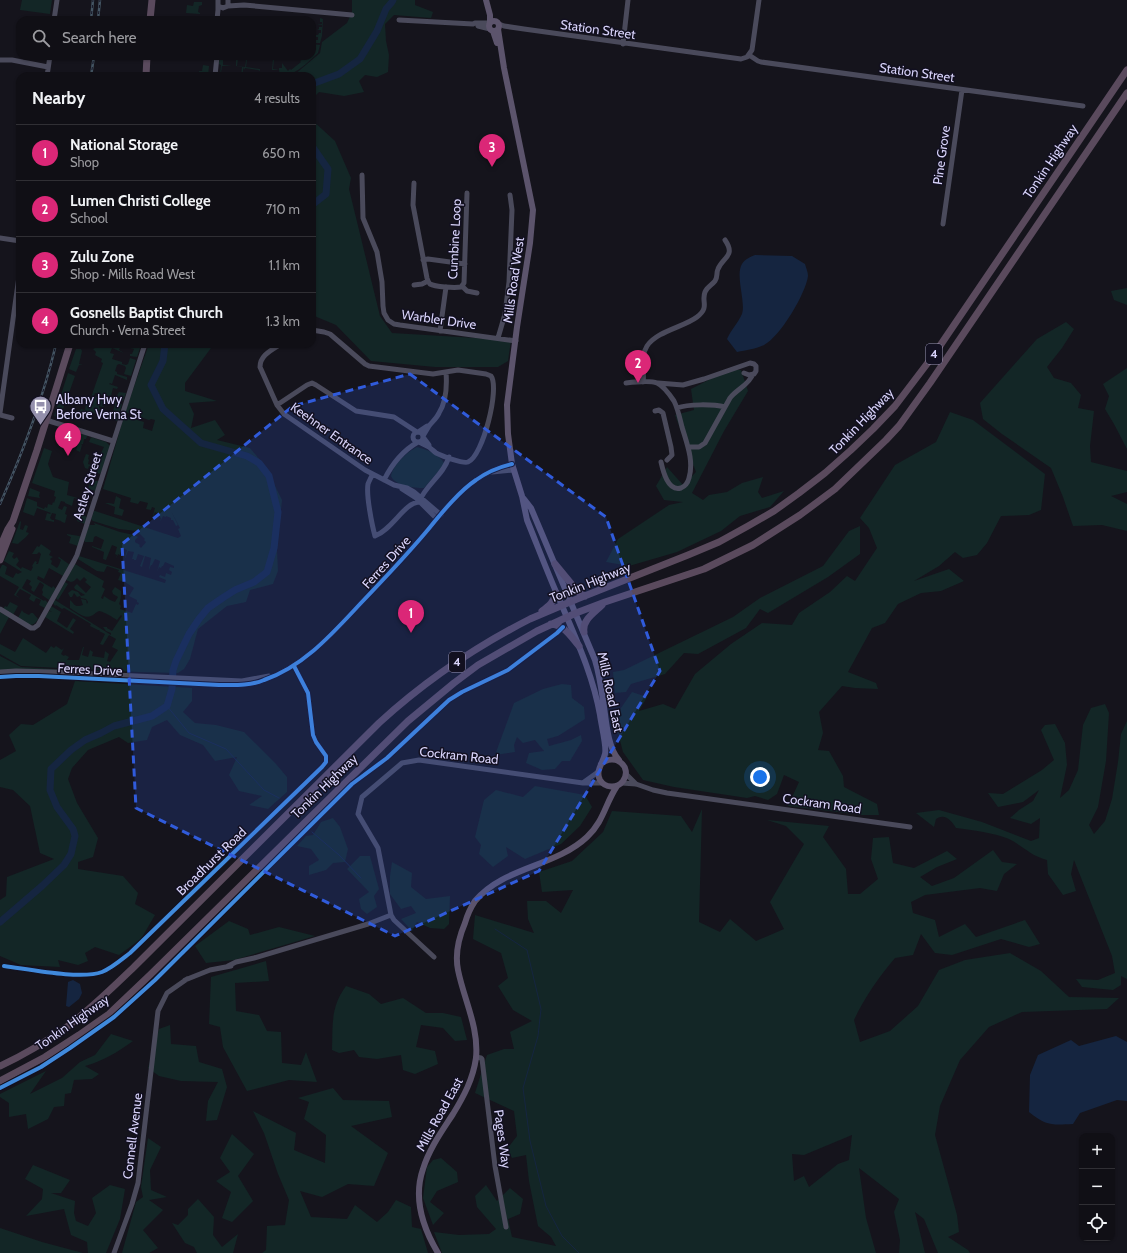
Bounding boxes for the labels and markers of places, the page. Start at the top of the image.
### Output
pin: 3 [479,134,505,167]
pin: 2 [625,350,651,383]
place label: Albany Hwy Before Verna St [56,391,142,422]
bus stop icon: Albany Hwy Before Verna St [27,393,53,426]
pin: 4 [55,423,81,456]
pin: 1 [398,600,424,633]

